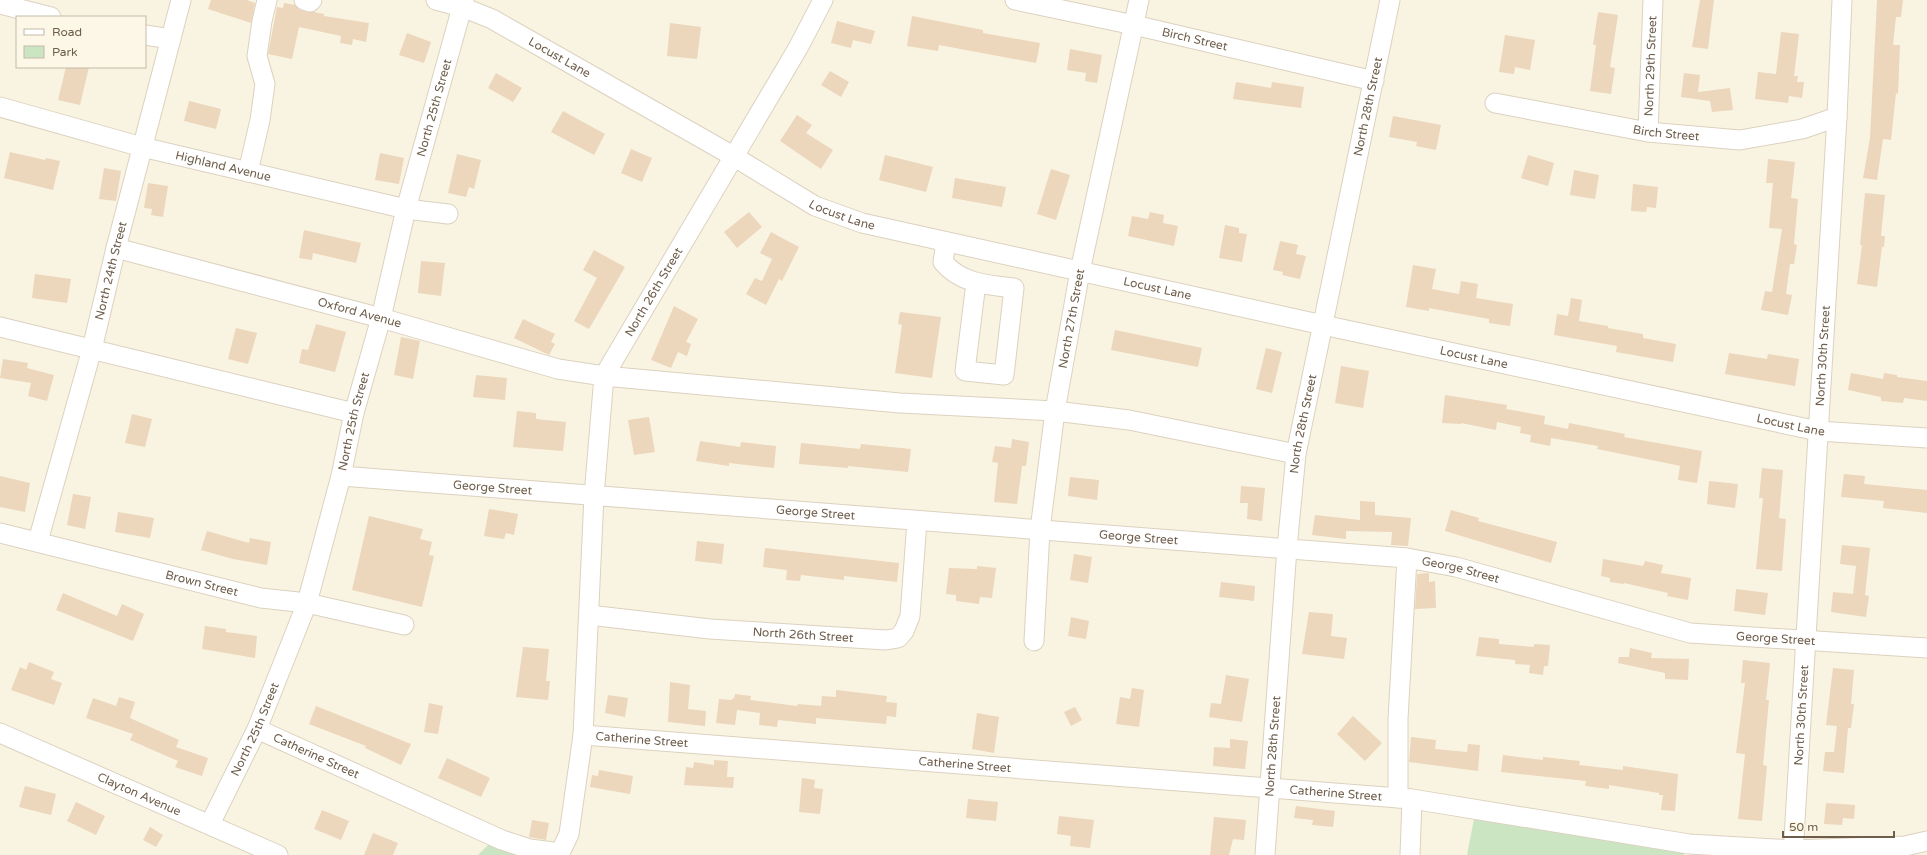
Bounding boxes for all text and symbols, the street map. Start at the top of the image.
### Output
street label: North 29th Street [1642,15,1659,117]
legend [16,16,146,68]
text: Road [52,25,82,39]
street label: Birch Street [1161,25,1229,54]
street label: Locust Lane [526,34,593,81]
text: Park [52,45,78,59]
street label: North 28th Street [1351,55,1385,157]
street label: North 25th Street [414,57,454,158]
street label: Birch Street [1632,122,1701,143]
street label: Highland Avenue [174,148,273,184]
street label: Locust Lane [806,197,877,233]
street label: North 24th Street [92,220,130,321]
street label: North 26th Street [622,245,686,339]
street label: North 27th Street [1056,267,1087,369]
street label: Locust Lane [1122,274,1193,303]
street label: Oxford Avenue [316,295,403,331]
street label: North 30th Street [1813,305,1833,407]
street label: Locust Lane [1439,343,1509,371]
street label: North 25th Street [335,370,372,472]
street label: North 28th Street [1287,373,1319,474]
street label: Locust Lane [1755,411,1825,438]
street label: George Street [452,478,533,498]
street label: George Street [775,502,856,523]
street label: George Street [1098,527,1179,547]
street label: George Street [1421,554,1501,586]
street label: Brown Street [164,568,240,599]
street label: North 26th Street [752,625,854,645]
street label: George Street [1736,629,1816,648]
street label: North 30th Street [1791,664,1811,766]
street label: North 25th Street [228,680,282,778]
street label: North 28th Street [1262,695,1283,797]
street label: Catherine Street [595,729,689,750]
street label: Catherine Street [271,730,362,782]
street label: Catherine Street [918,754,1012,775]
street label: Clayton Avenue [95,770,183,819]
street label: Catherine Street [1289,783,1383,804]
scale bar [1783,813,1894,839]
text: 50 m [1789,820,1818,834]

